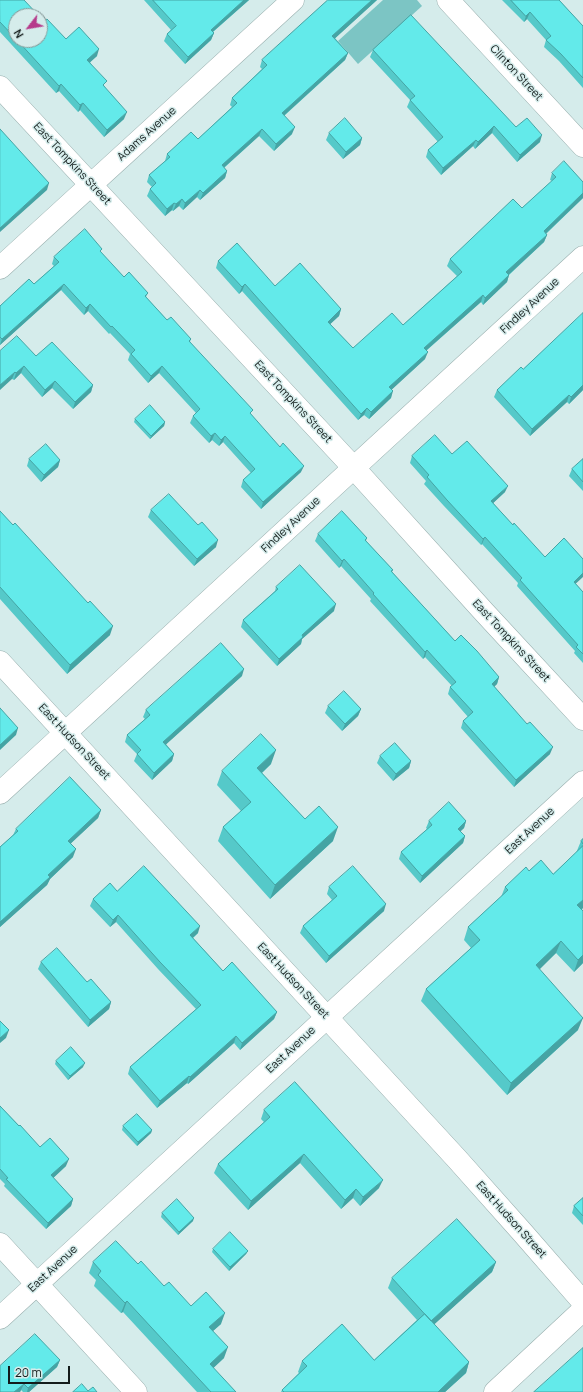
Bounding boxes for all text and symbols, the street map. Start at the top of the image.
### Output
north arrow [8,8,48,48]
text: N [10,27,27,41]
street label: Clinton Street [487,42,545,104]
street label: Adams Avenue [115,104,179,164]
street label: East Tompkins Street [30,120,114,208]
street label: Findley Avenue [498,275,562,337]
street label: East Tompkins Street [251,358,335,446]
street label: Findley Avenue [259,494,323,556]
street label: East Tompkins Street [469,597,553,685]
street label: East Hudson Street [36,701,112,783]
street label: East Avenue [503,805,557,857]
street label: East Hudson Street [255,940,331,1022]
street label: East Avenue [264,1024,318,1076]
street label: East Hudson Street [473,1179,549,1261]
street label: East Avenue [26,1243,80,1295]
scale bar [10,1358,72,1384]
text: 20 m [15,1364,42,1381]

